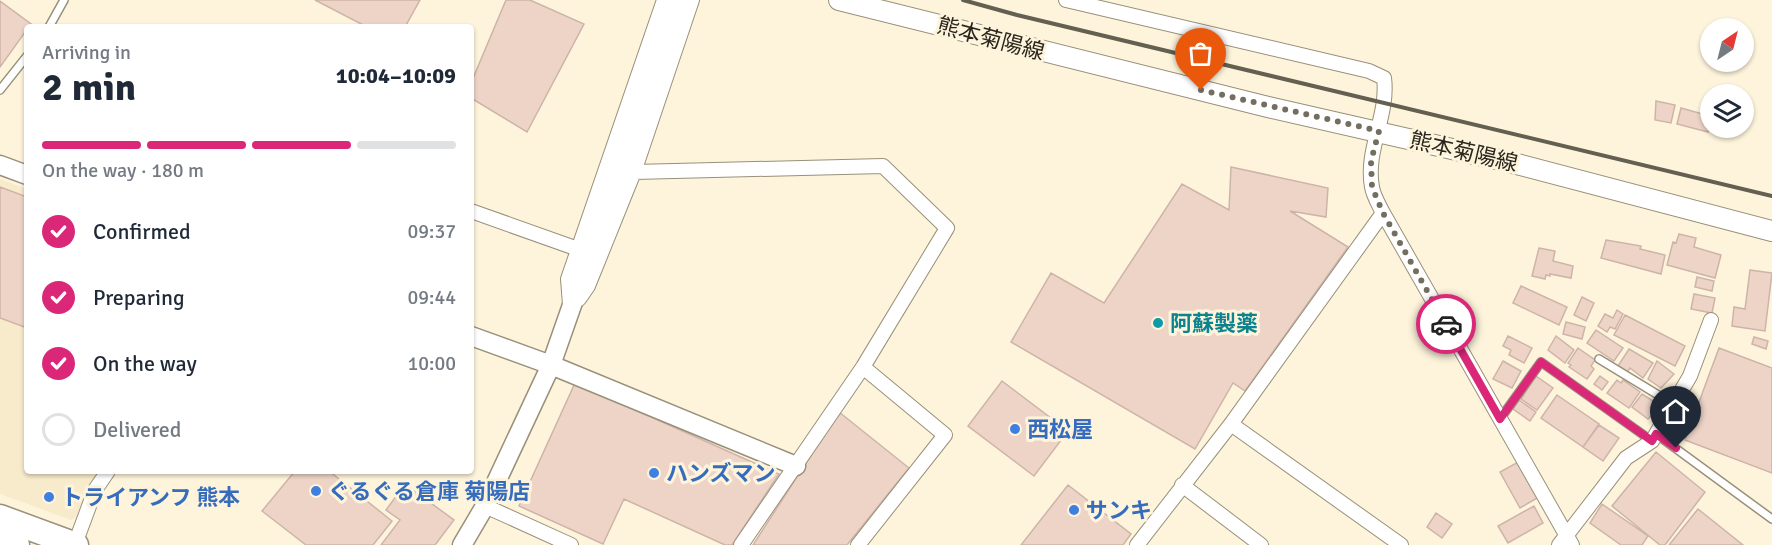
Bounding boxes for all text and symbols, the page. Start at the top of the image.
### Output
street label: 熊本菊陽線 [934,11,1047,66]
north arrow [1700,18,1754,72]
map controls [1700,18,1754,138]
pin [1175,28,1226,90]
icon: bag [1184,37,1217,70]
text: Arriving in [42,40,131,65]
text: 10:04–10:09 [336,62,456,89]
text: 2 min [42,63,136,111]
button: layers [1700,84,1754,138]
street label: 熊本菊陽線 [1407,126,1521,177]
text: On the way · 180 m [42,158,204,183]
icon: check [42,215,75,248]
text: Confirmed [93,218,191,245]
text: 09:37 [407,219,456,244]
icon: check [42,281,75,314]
text: Preparing [93,284,185,311]
text: 09:44 [407,285,456,310]
courier [1416,294,1476,354]
icon: car [1430,308,1463,341]
place label: 阿蘇製薬 [1170,310,1258,337]
marker: 阿蘇製薬 [1151,316,1165,330]
icon: check [42,347,75,380]
text: On the way [93,350,197,377]
text: 10:00 [407,351,456,376]
pin [1650,386,1701,448]
icon: home [1659,395,1692,428]
text: Delivered [93,416,181,443]
place label: 西松屋 [1027,416,1093,443]
marker: 西松屋 [1008,422,1022,436]
place label: ハンズマン [666,460,776,487]
marker: ハンズマン [647,466,661,480]
place label: ぐるぐる倉庫 菊陽店 [328,478,530,505]
place label: トライアンフ 熊本 [61,484,240,511]
marker: ぐるぐる倉庫 菊陽店 [309,484,323,498]
marker: トライアンフ 熊本 [42,490,56,504]
place label: サンキ [1086,497,1152,524]
marker: サンキ [1067,503,1081,517]

